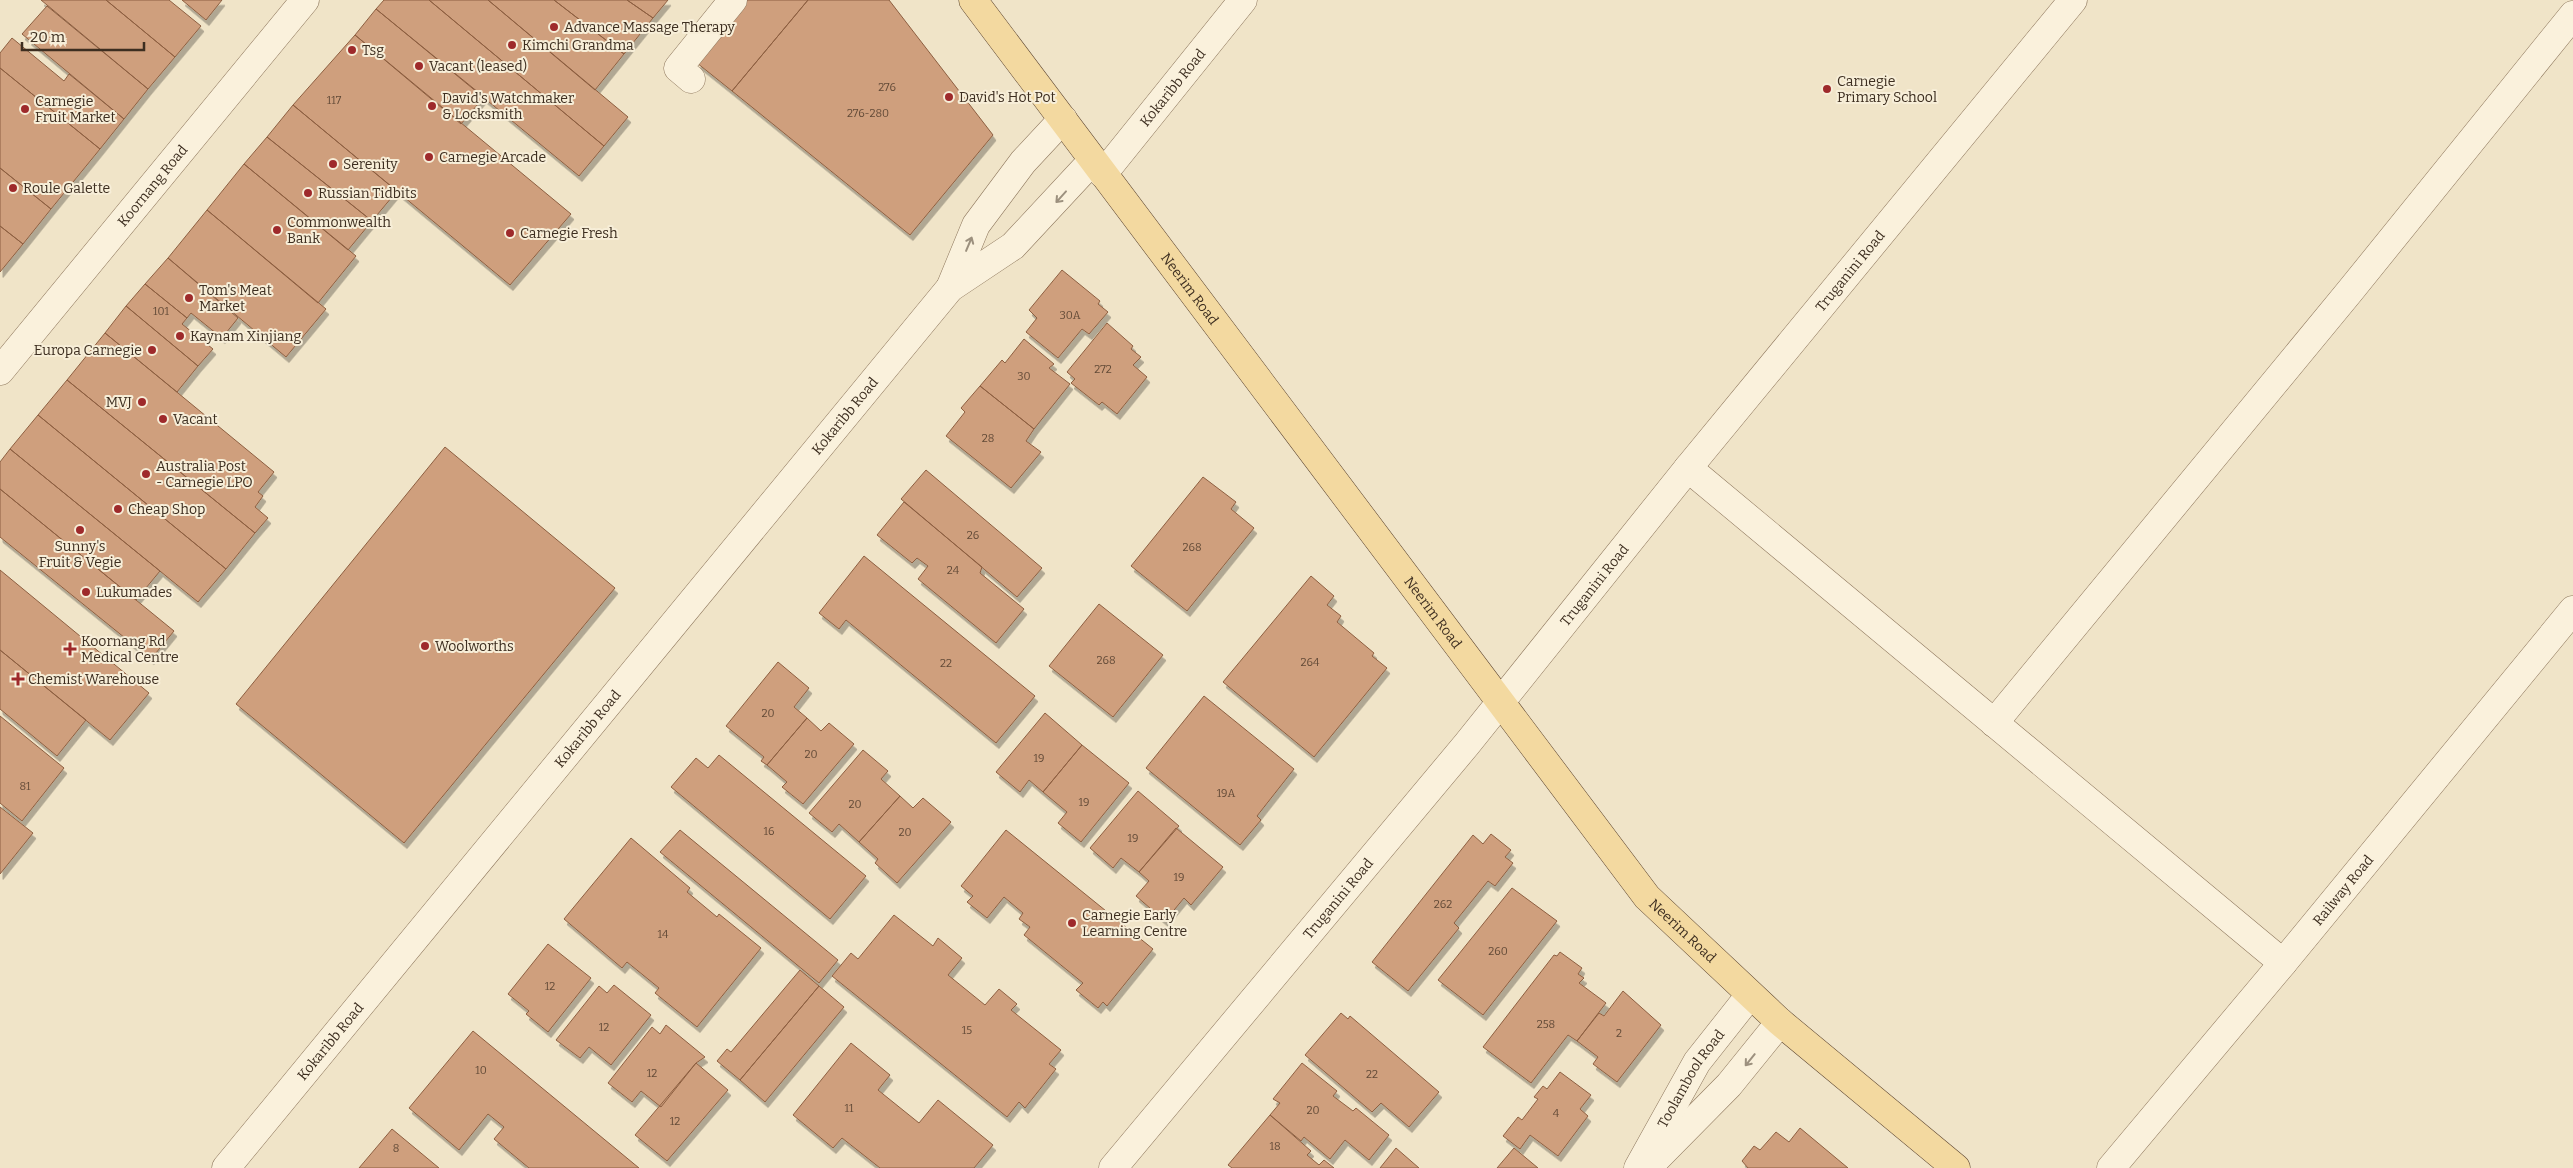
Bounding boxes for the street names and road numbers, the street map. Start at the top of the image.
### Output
street label: Kokaribb Road [1137,46,1209,130]
street label: Koornang Road [114,142,191,230]
street label: Truganini Road [1812,227,1889,315]
street label: Neerim Road [1157,250,1222,328]
street label: Kokaribb Road [809,374,882,458]
street label: Truganini Road [1557,541,1633,630]
street label: Neerim Road [1400,573,1465,652]
street label: Kokaribb Road [551,687,625,771]
street label: Railway Road [2309,852,2377,929]
street label: Truganini Road [1300,855,1377,943]
street label: Neerim Road [1645,895,1719,966]
street label: Kokaribb Road [294,1000,367,1084]
street label: Toolambool Road [1654,1026,1728,1131]

